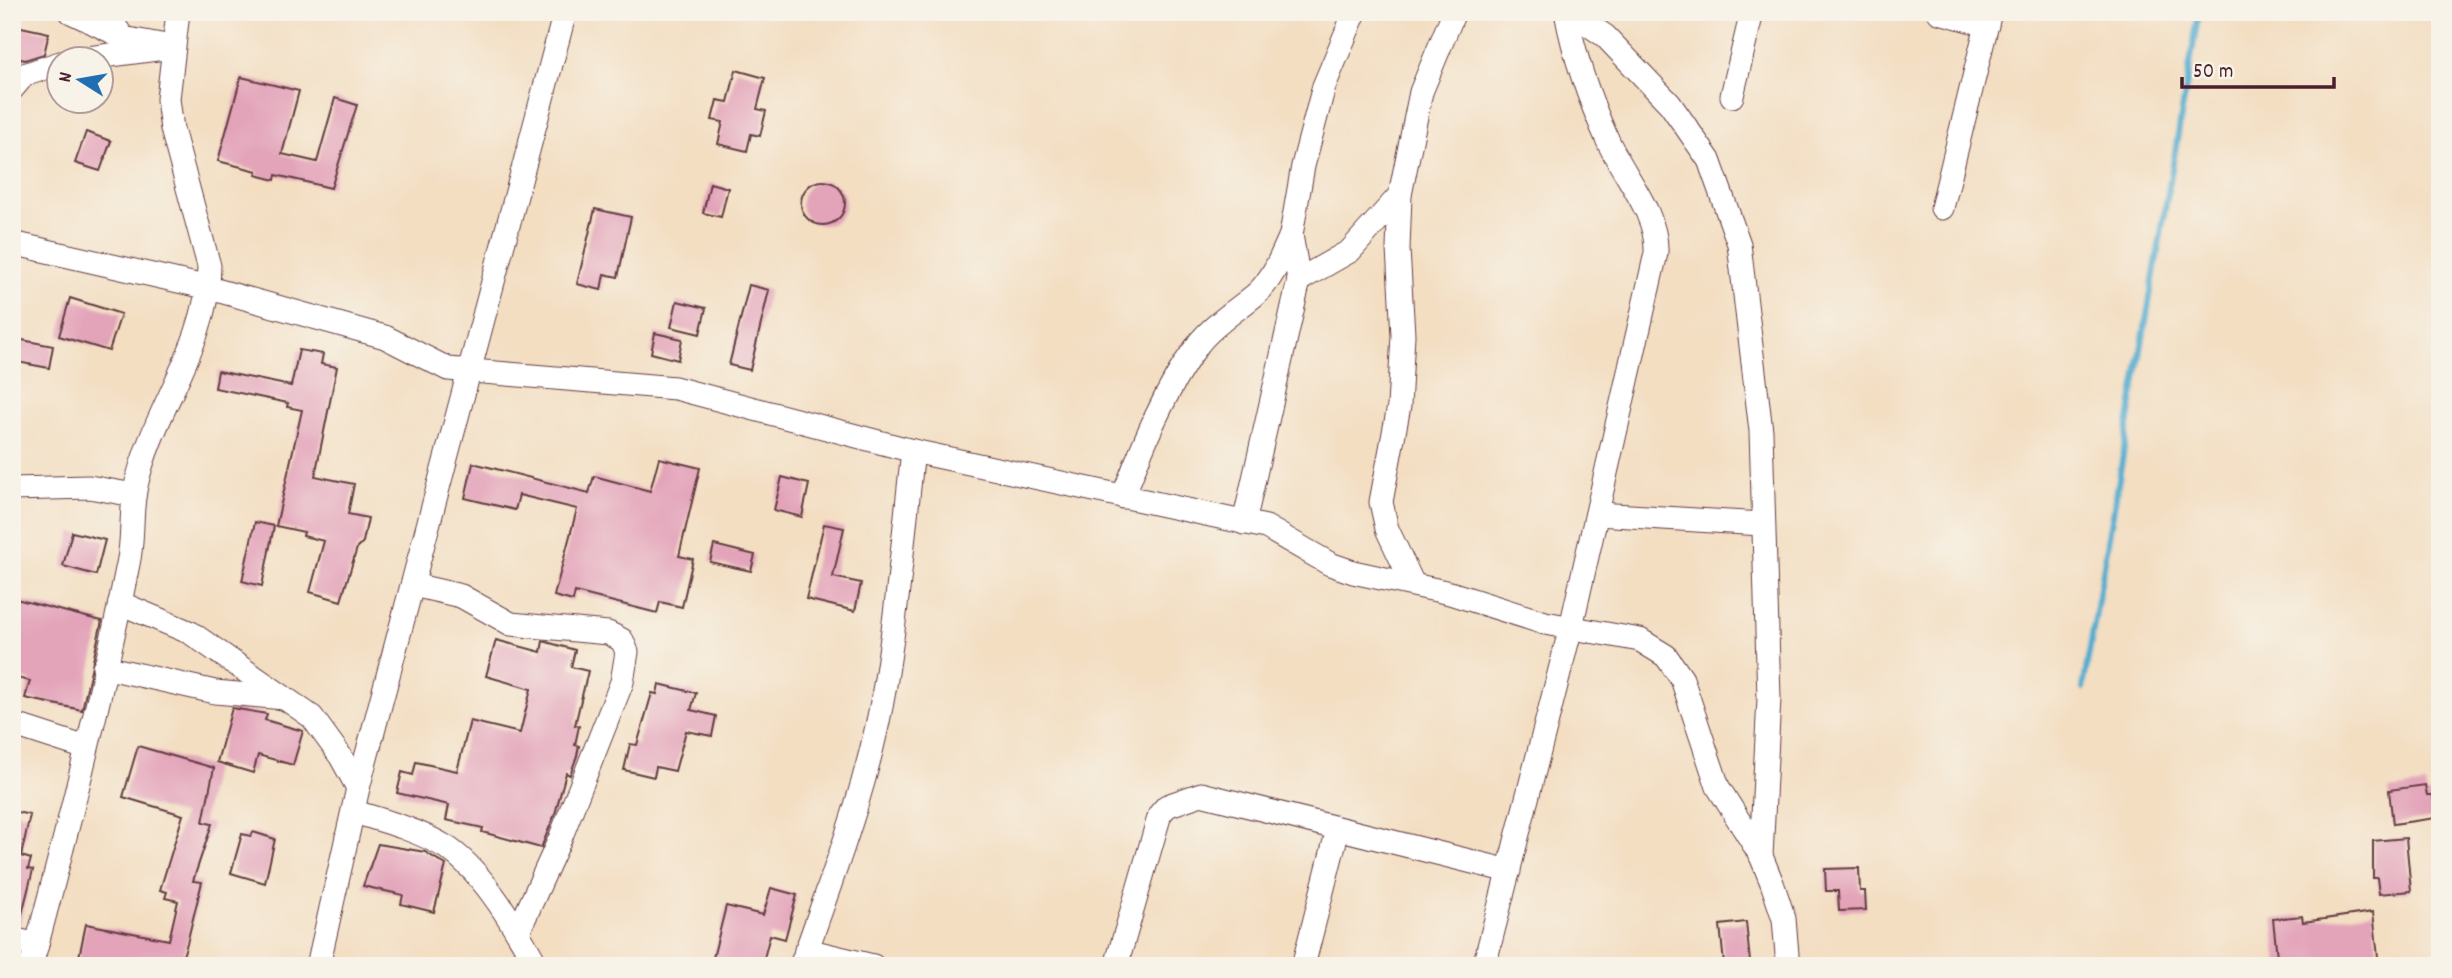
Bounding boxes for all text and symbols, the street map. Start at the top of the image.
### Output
north arrow [46,46,116,116]
scale bar [2182,46,2335,90]
text: 50 m [2193,58,2233,88]
text: N [53,70,81,85]

